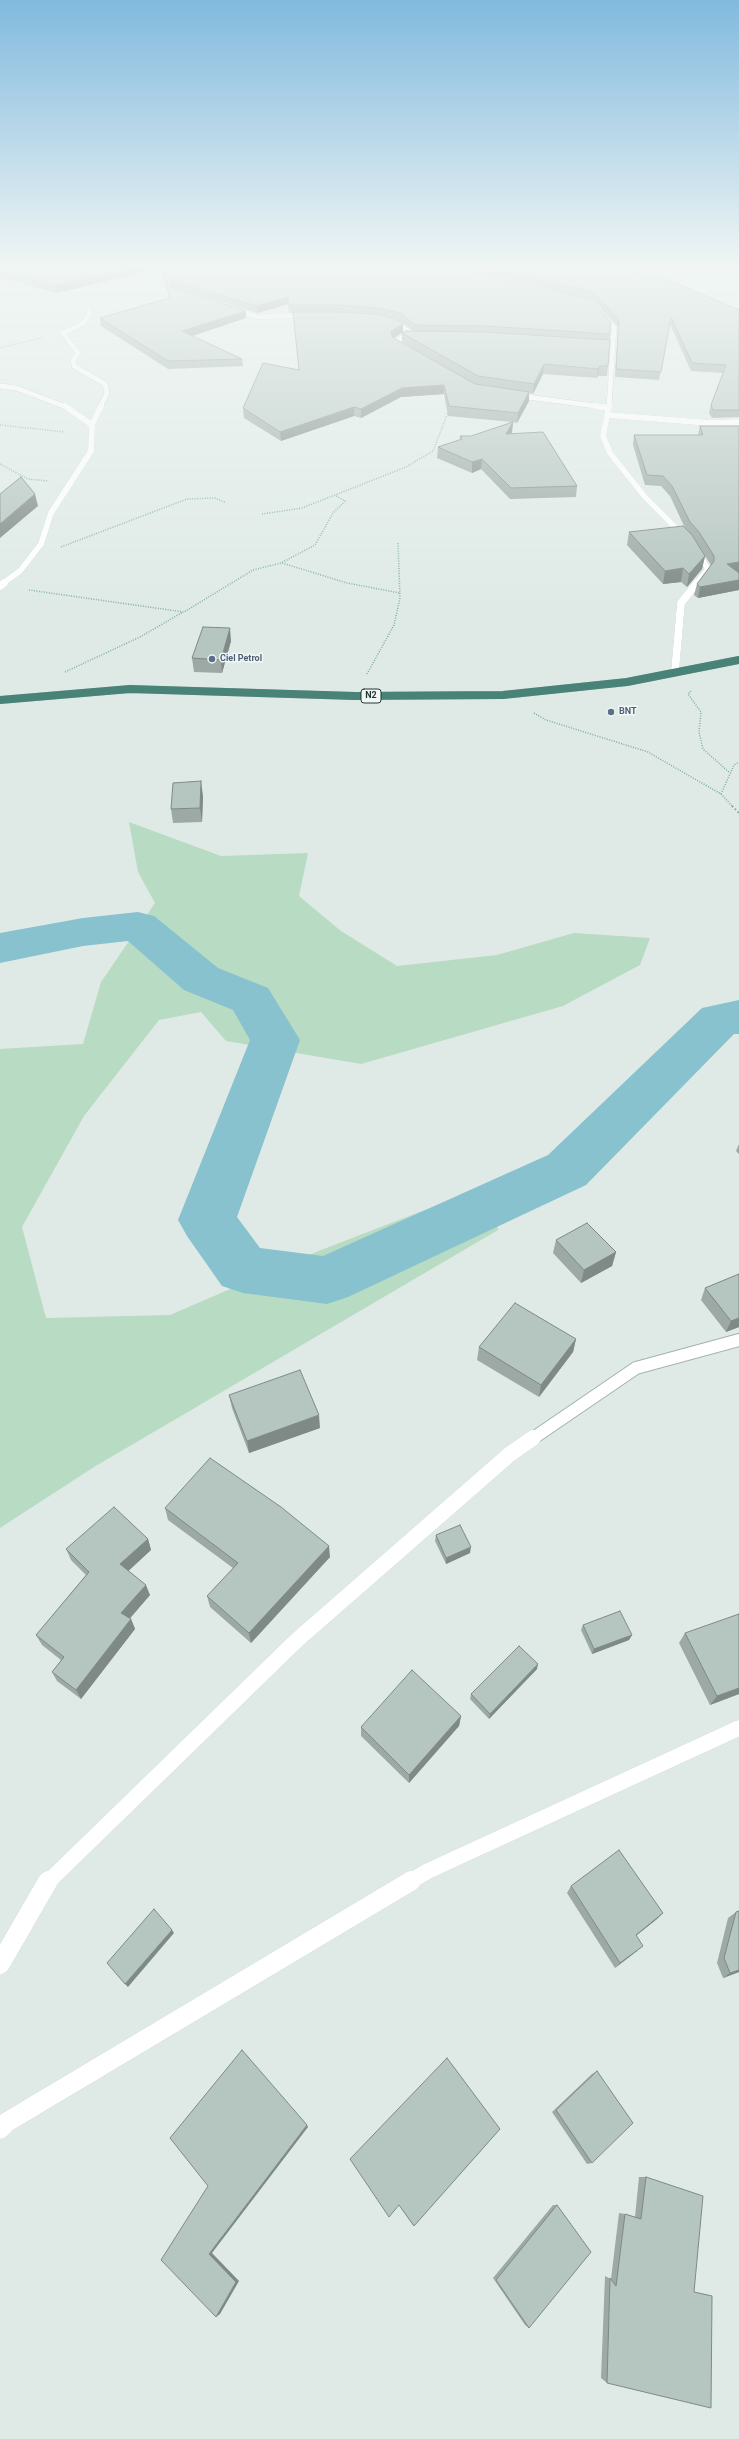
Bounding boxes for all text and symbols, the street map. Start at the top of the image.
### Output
marker: Ciel Petrol [207,654,217,664]
place label: Ciel Petrol [220,654,262,664]
road number: N2 [361,689,381,703]
marker: BNT [606,707,616,717]
place label: BNT [619,707,637,717]

